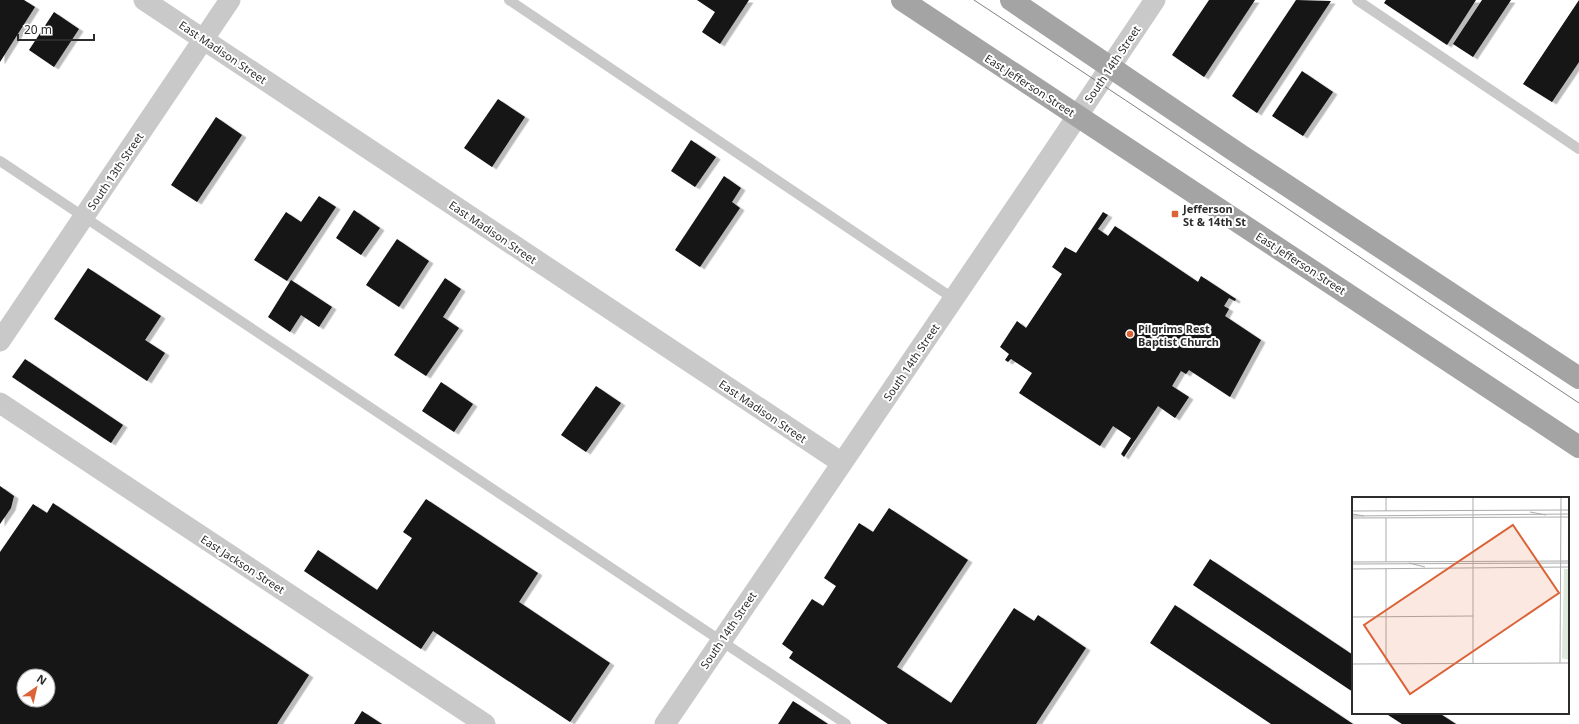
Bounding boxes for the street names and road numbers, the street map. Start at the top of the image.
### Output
street label: East Madison Street [176,17,270,87]
street label: South 14th Street [1081,22,1143,106]
street label: East Jefferson Street [982,50,1078,120]
street label: South 13th Street [84,129,146,213]
street label: East Madison Street [446,197,540,267]
street label: East Jefferson Street [1253,228,1349,298]
street label: South 14th Street [880,320,942,404]
street label: East Madison Street [716,376,810,446]
street label: East Jackson Street [198,531,288,597]
street label: South 14th Street [697,588,759,672]

